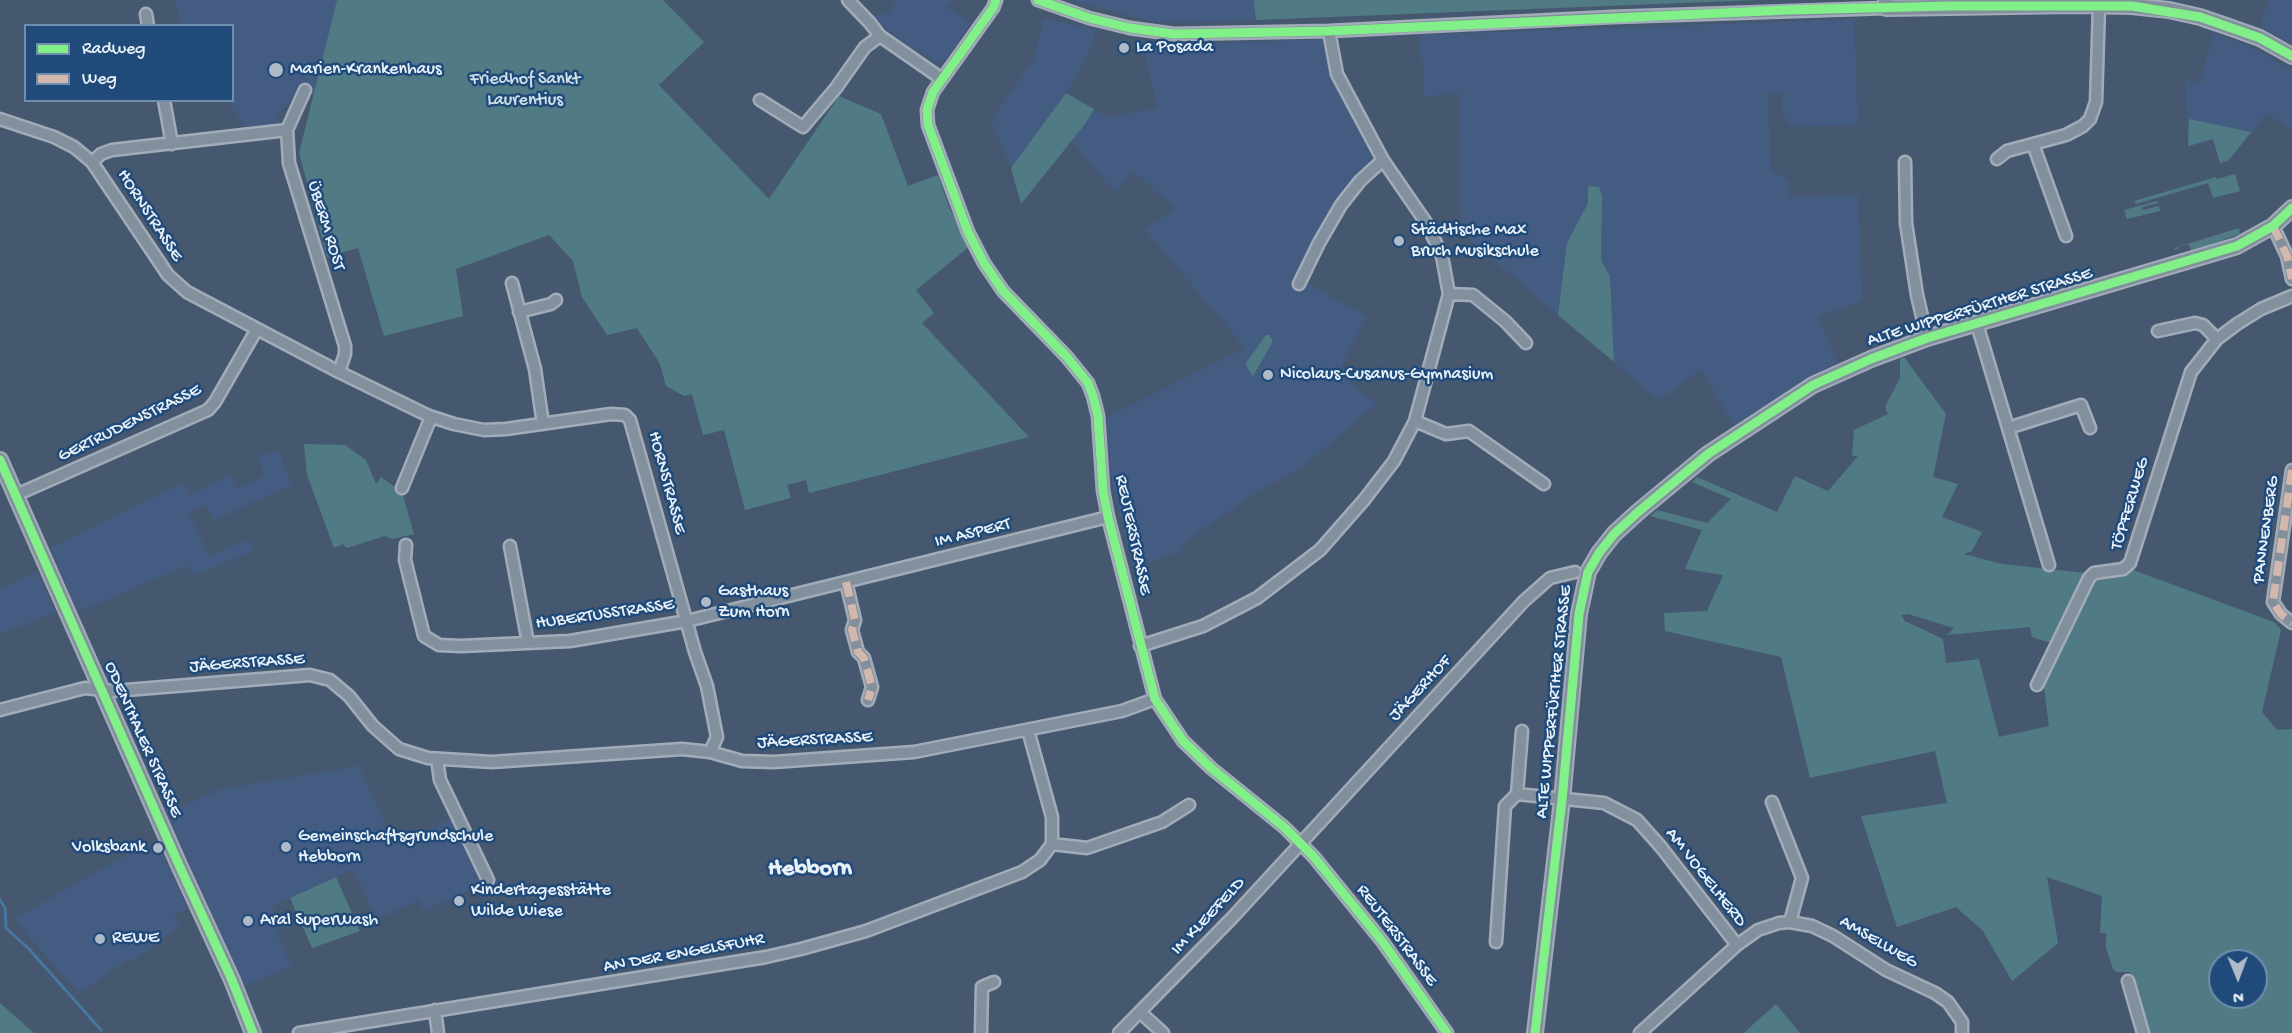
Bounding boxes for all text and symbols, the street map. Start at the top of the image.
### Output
legend [24,24,234,102]
place label: La Posada [1136,37,1213,59]
text: Radweg [82,39,145,60]
marker: La Posada [1117,41,1131,55]
place label: Marien-Krankenhaus [290,59,442,81]
marker: Marien-Krankenhaus [267,61,285,79]
text: Weg [82,69,117,90]
park label: Friedhof Sankt Laurentius [470,69,580,112]
street label: HORNSTRASSE [111,166,187,266]
street label: ÜBERM ROST [301,179,349,273]
place label: Städtische Max Bruch Musikschule [1411,220,1539,262]
marker: Städtische Max Bruch Musikschule [1392,234,1406,248]
street label: ALTE WIPPERFÜRTHER STRASSE [1865,263,2095,353]
place label: Nicolaus-Cusanus-Gymnasium [1280,364,1493,386]
marker: Nicolaus-Cusanus-Gymnasium [1261,368,1275,382]
street label: GERTRUDENSTRASSE [55,380,205,468]
street label: HORNSTRASSE [642,429,690,537]
street label: TÖPFERWEG [2107,455,2155,553]
street label: REUTERSTRASSE [1109,473,1155,597]
street label: PANNENBERG [2249,475,2285,585]
street label: IM ASPERT [933,514,1013,554]
place label: Gasthaus Zum Horn [718,581,790,624]
street label: ALTE WIPPERFÜRTHER STRASSE [1532,584,1578,820]
street label: HUBERTUSSTRASSE [534,595,676,635]
marker: Gasthaus Zum Horn [699,595,713,609]
street label: JÄGERSTRASSE [189,649,305,679]
street label: JÄGERHOF [1385,651,1457,727]
street label: ODENTHALER STRASSE [98,659,186,821]
street label: JÄGERSTRASSE [757,727,873,755]
street label: AM VOGELHERD [1660,824,1750,932]
place label: Gemeinschaftsgrundschule Hebborn [298,826,493,868]
place label: Volksbank [72,837,146,859]
marker: Gemeinschaftsgrundschule Hebborn [279,840,293,854]
marker: Volksbank [151,841,165,855]
district label: Hebborn [768,856,852,884]
street label: IM KLEEFELD [1167,874,1251,960]
place label: Kindertagesstätte Wilde Wiese [471,880,611,922]
street label: REUTERSTRASSE [1351,881,1441,991]
marker: Kindertagesstätte Wilde Wiese [452,894,466,908]
place label: Aral SuperWash [260,910,378,932]
street label: AMSELWEG [1835,912,1921,974]
marker: Aral SuperWash [241,914,255,928]
place label: REWE [112,928,159,950]
street label: AN DER ENGELSFUHR [602,929,766,979]
marker: REWE [93,932,107,946]
north arrow [2208,949,2268,1009]
text: N [2233,986,2244,1005]

